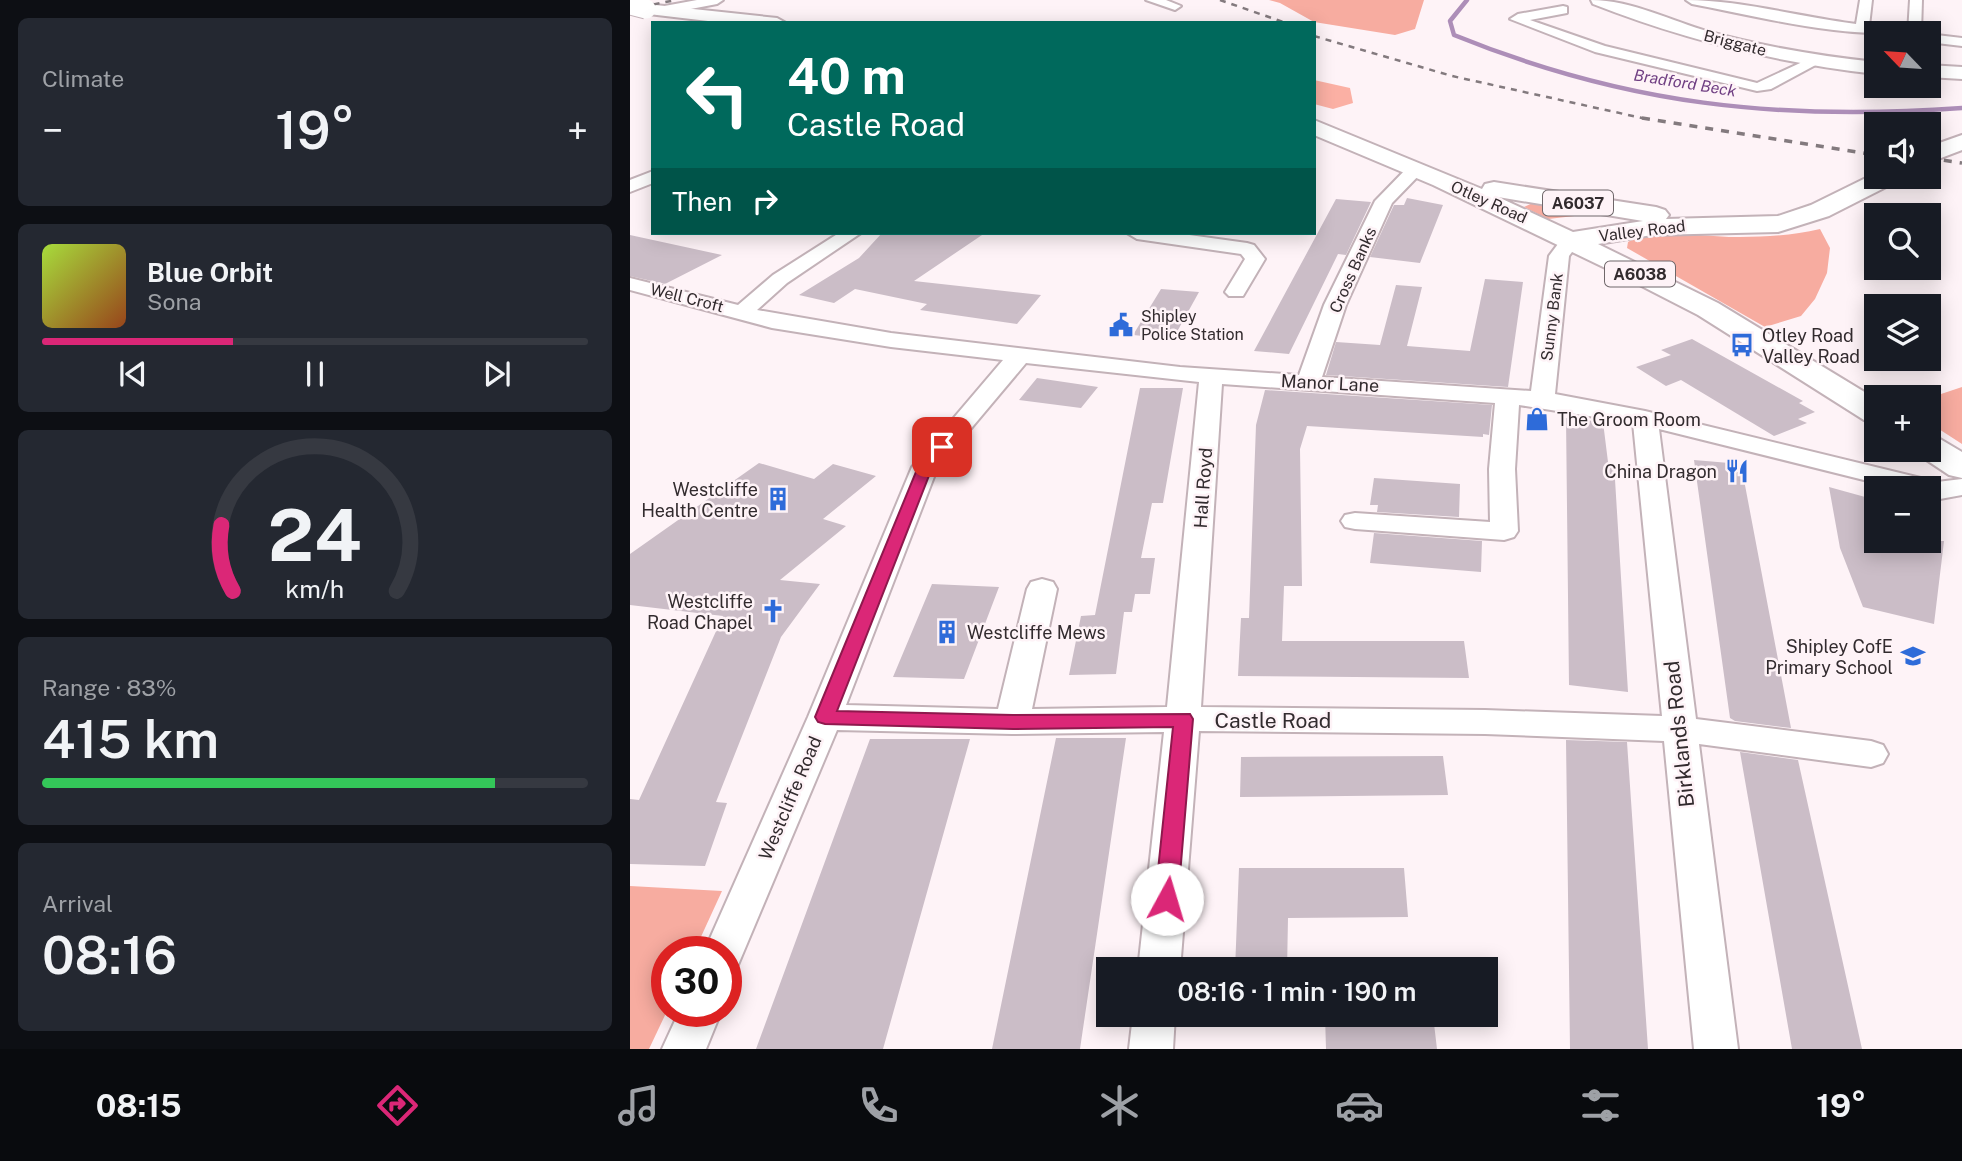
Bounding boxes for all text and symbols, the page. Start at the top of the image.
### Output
north arrow [1864,21,1941,98]
map controls [1864,21,1941,553]
street label: Briggate [1702,26,1768,60]
text: 40 m [787,47,906,105]
icon: left [672,49,763,140]
text: Climate [42,65,124,92]
water label: Bradford Beck [1632,66,1738,101]
text: 19° [275,100,355,161]
text: Castle Road [787,106,965,143]
text: − [42,108,63,153]
text: + [567,108,588,153]
button: sound [1864,112,1941,189]
street label: Otley Road [1448,177,1530,227]
icon: right [746,182,784,220]
text: Then [672,186,732,217]
road number: A6037 [1543,190,1613,216]
button: search [1864,203,1941,280]
street label: Valley Road [1598,216,1686,246]
street label: Cross Banks [1326,224,1380,316]
text: Blue Orbit [147,257,273,288]
road number: A6038 [1605,262,1675,286]
street label: Sunny Bank [1537,272,1567,362]
street label: Well Croft [648,280,726,316]
text: Sona [147,288,201,315]
button: layers [1864,294,1941,371]
place label: Shipley Police Station [1141,307,1244,344]
public building icon: Shipley Police Station [1107,311,1135,339]
place label: Otley Road Valley Road [1762,325,1860,367]
bus stop icon: Otley Road Valley Road [1728,331,1756,359]
icon: previous [114,355,152,393]
icon: pause [296,355,334,393]
icon: next [478,355,516,393]
street label: Manor Lane [1280,370,1380,396]
button: + [1864,385,1941,462]
shop icon: The Groom Room [1523,405,1551,433]
place label: The Groom Room [1557,409,1701,430]
pin [912,417,972,477]
icon: arrive [923,428,961,466]
street label: Hall Royd [1190,447,1216,529]
restaurant icon: China Dragon [1723,457,1751,485]
place label: China Dragon [1604,461,1717,482]
button: − [1864,476,1941,553]
place label: Westcliffe Health Centre [641,479,758,521]
building icon: Westcliffe Health Centre [764,485,792,513]
text: 24 [268,492,362,577]
text: km/h [286,573,344,603]
place label: Westcliffe Road Chapel [647,591,753,633]
church icon: Westcliffe Road Chapel [759,597,787,625]
building icon: Westcliffe Mews [933,618,961,646]
place label: Westcliffe Mews [967,622,1106,643]
place label: Shipley CofE Primary School [1765,636,1893,678]
school or university icon: Shipley CofE Primary School [1899,642,1927,670]
street label: Birklands Road [1659,659,1699,809]
text: Range · 83% [42,674,176,701]
street label: Castle Road [1215,708,1331,733]
text: 415 km [42,709,219,770]
street label: Westcliffe Road [754,733,826,863]
position arrow [1130,862,1204,936]
text: Arrival [42,890,113,917]
text: 08:16 [42,925,177,986]
speed limit sign: 30 [651,936,742,1027]
text: 08:16 · 1 min · 190 m [1177,976,1417,1007]
icon: directions [373,1081,422,1130]
icon: music [614,1081,663,1130]
icon: phone [854,1081,903,1130]
icon: climate [1095,1081,1144,1130]
icon: car [1335,1081,1384,1130]
icon: filters [1576,1081,1625,1130]
text: 08:15 [96,1087,182,1124]
text: 19° [1816,1087,1866,1124]

